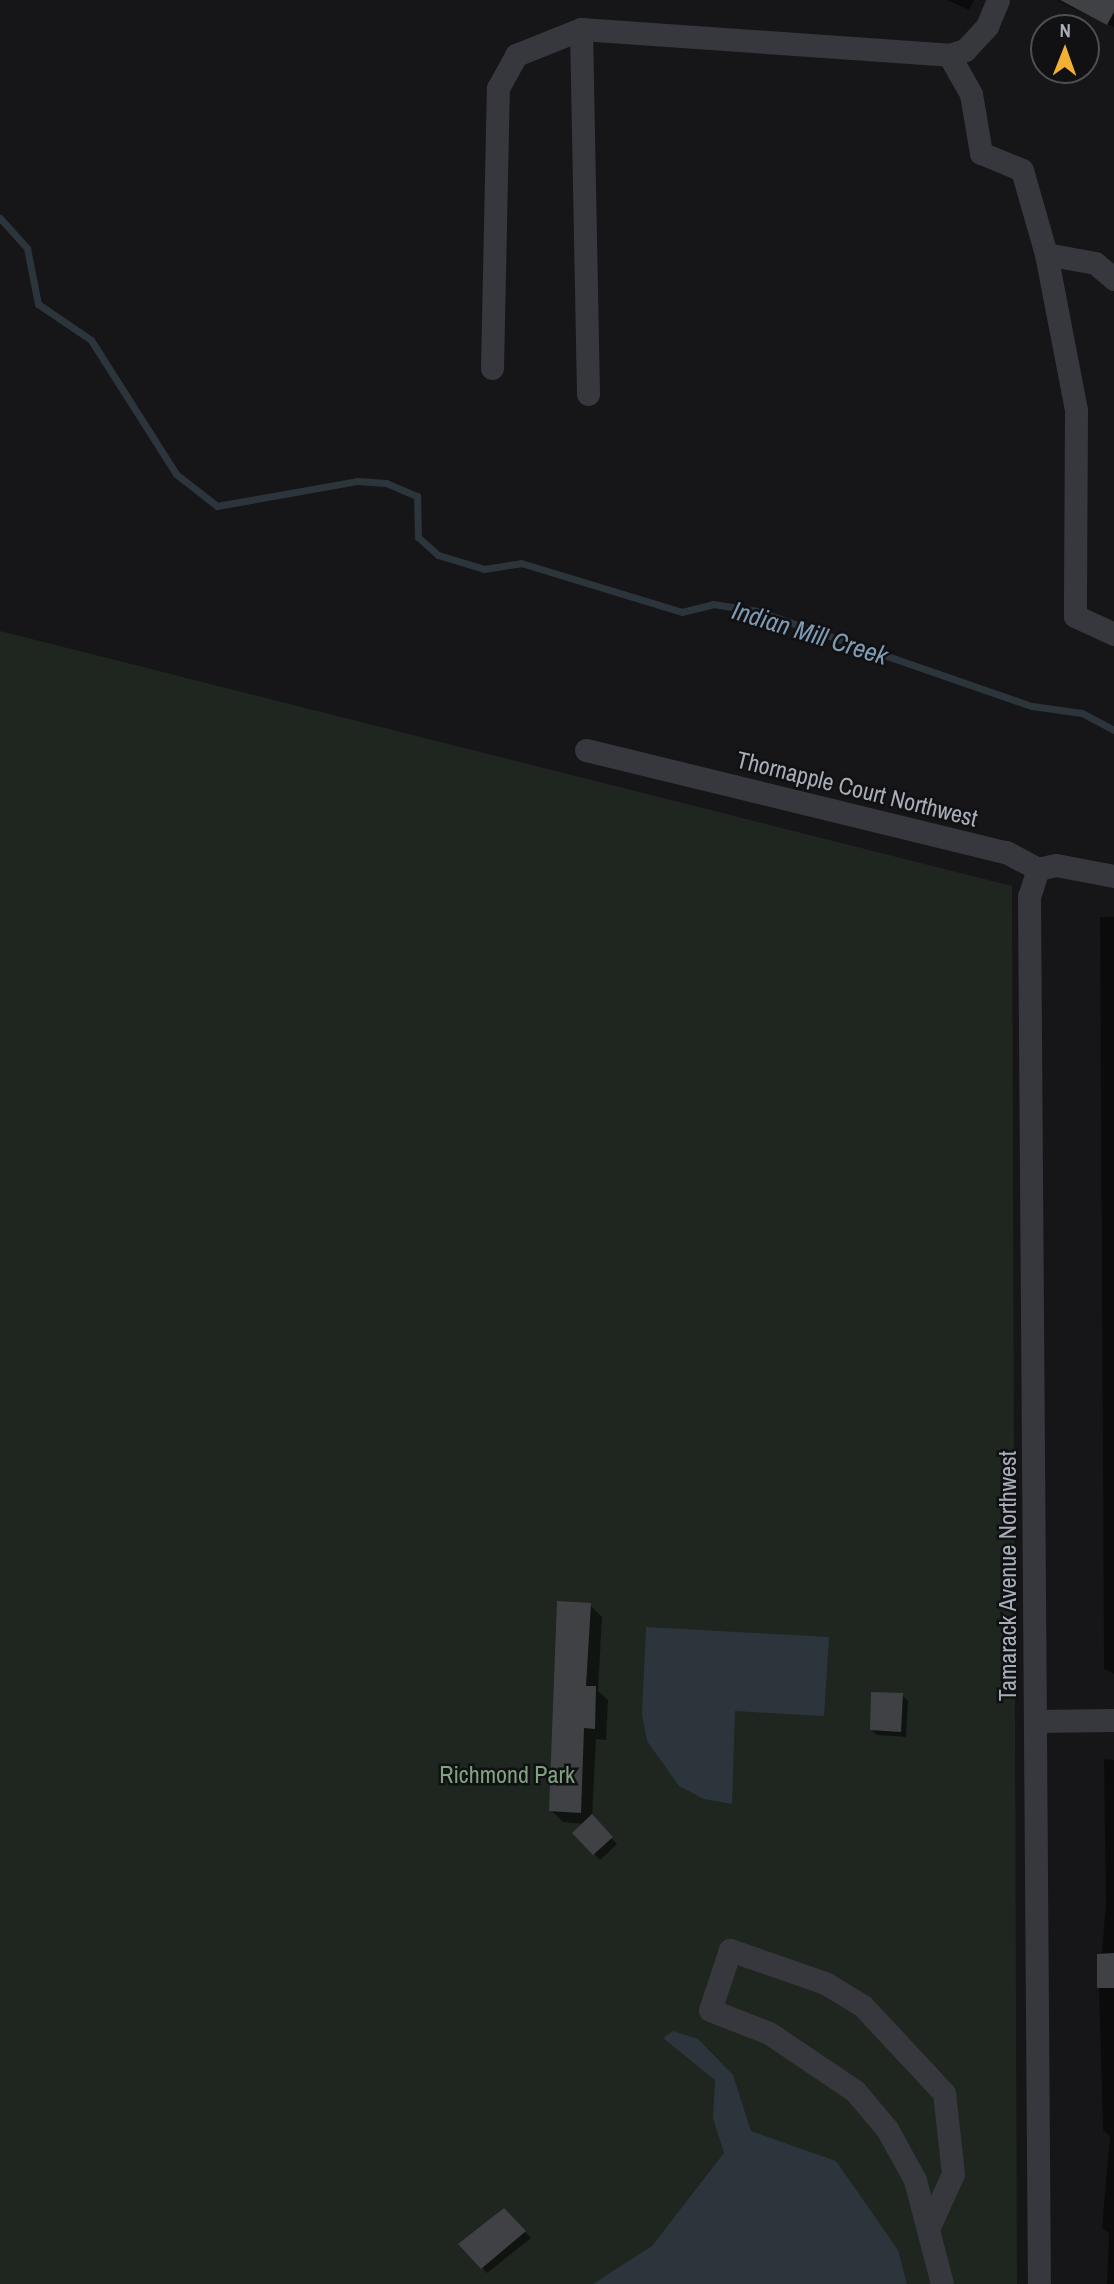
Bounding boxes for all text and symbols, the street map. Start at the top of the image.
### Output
north arrow [1030,14,1100,84]
text: N [1059,17,1071,43]
water label: Indian Mill Creek [728,595,892,671]
street label: Thornapple Court Northwest [734,745,980,833]
street label: Tamarack Avenue Northwest [994,1450,1022,1702]
park label: Richmond Park [439,1761,575,1789]

